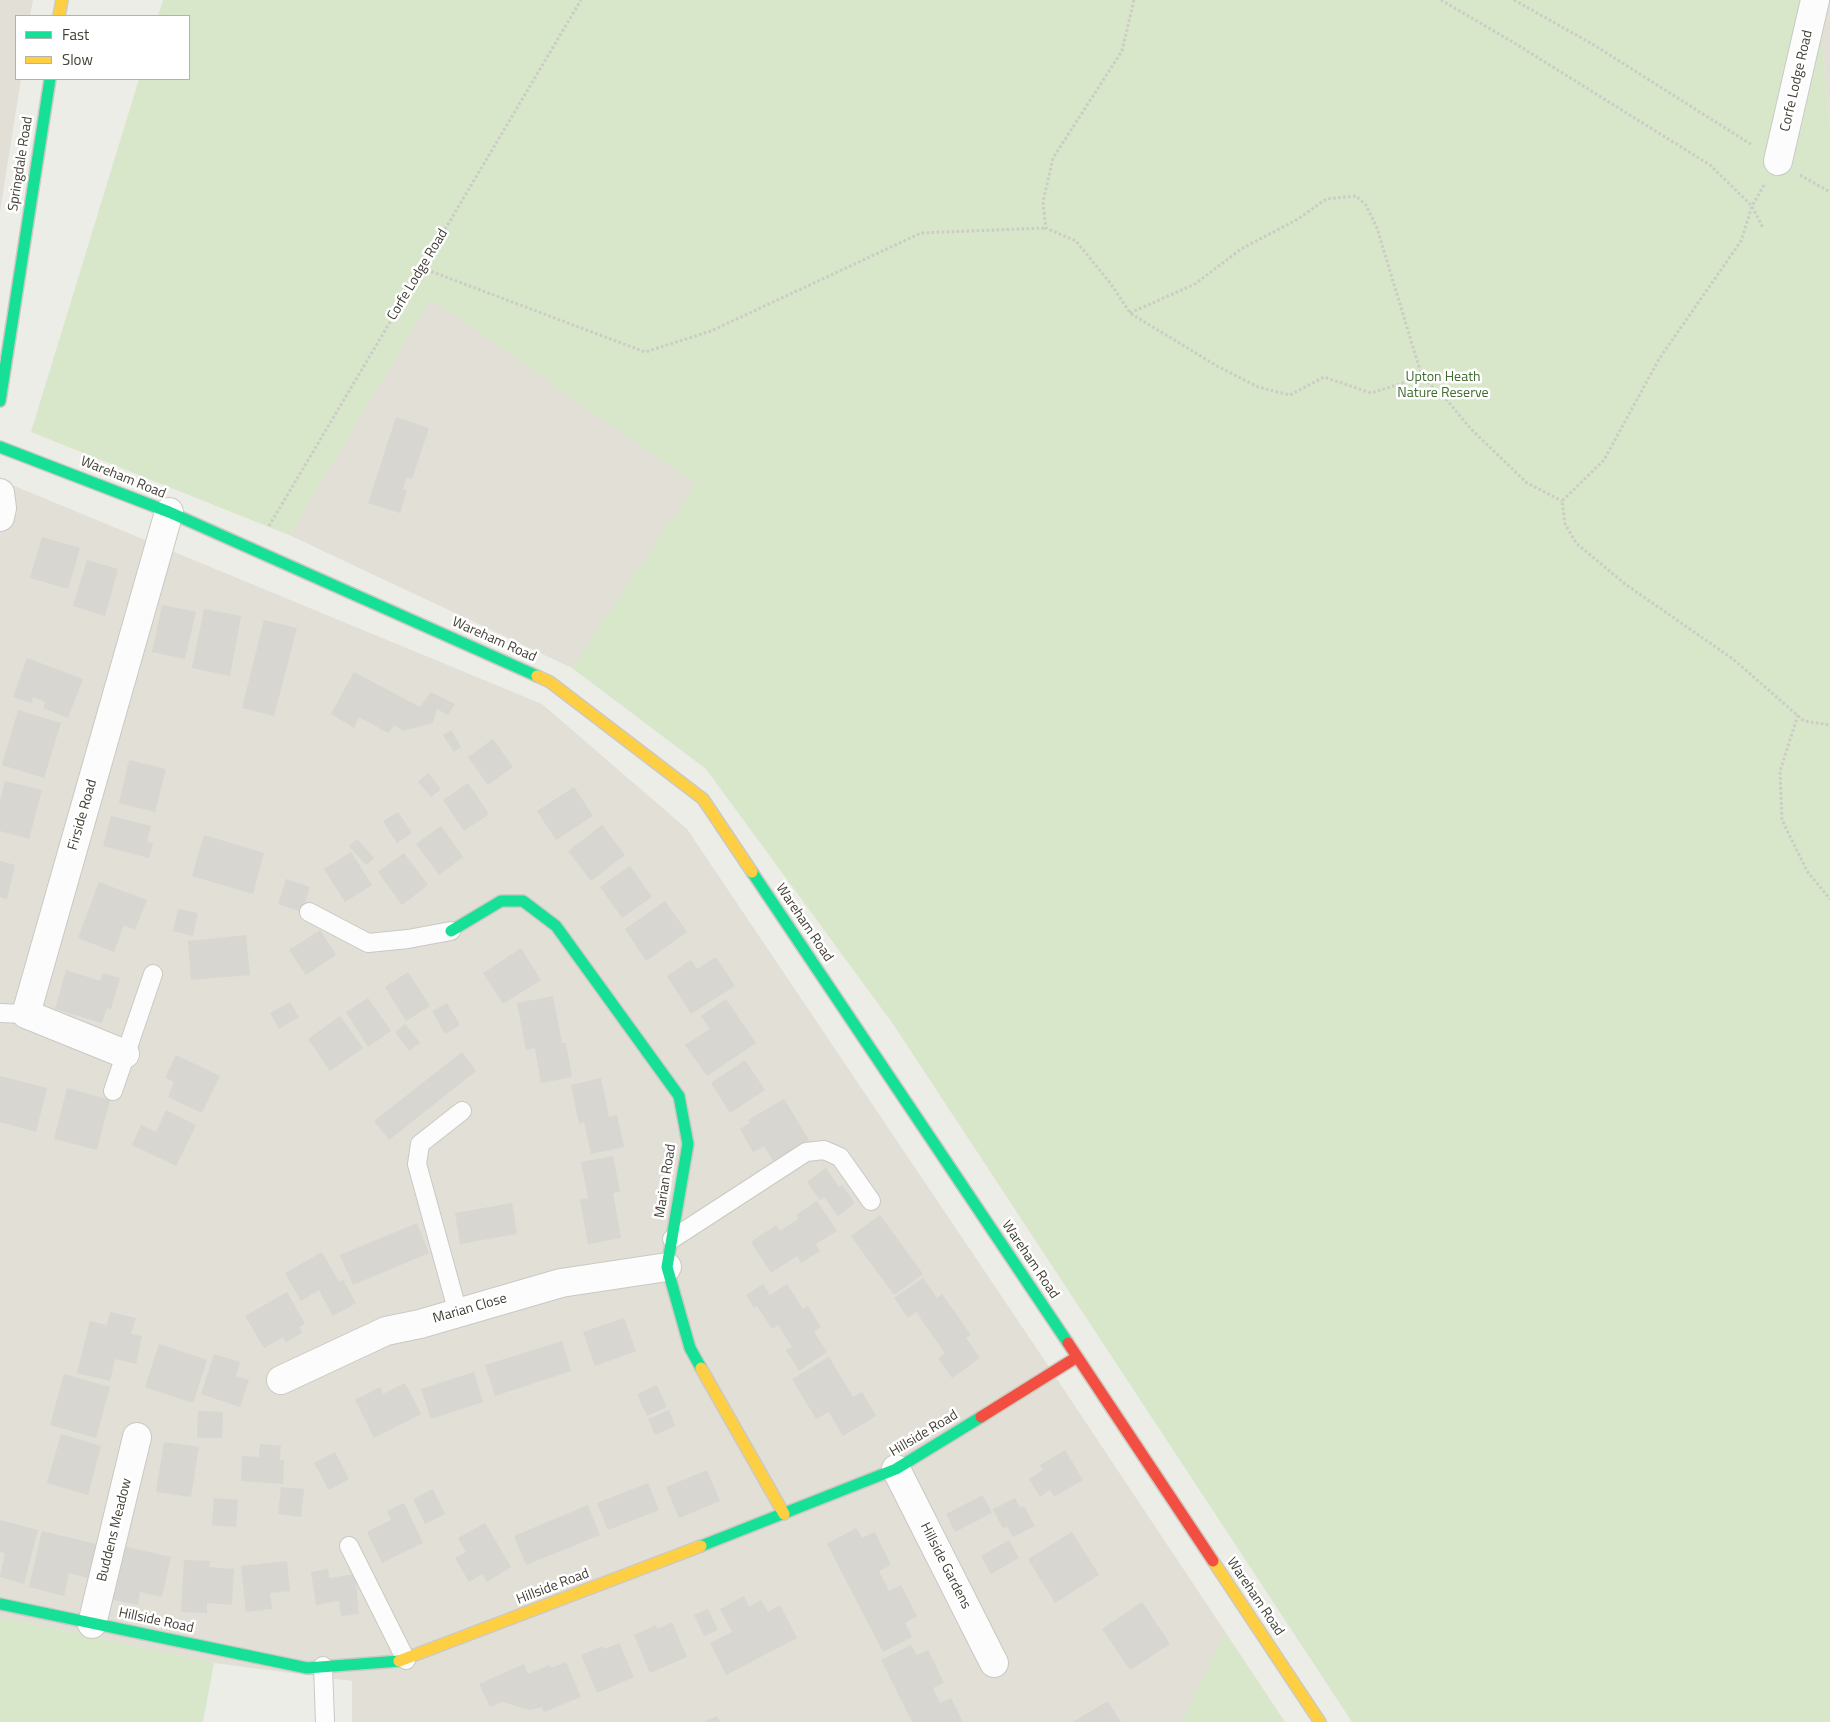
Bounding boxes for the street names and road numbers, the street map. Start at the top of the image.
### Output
street label: Corfe Lodge Road [1777,29,1817,133]
street label: Springdale Road [5,115,37,213]
street label: Corfe Lodge Road [384,226,452,324]
street label: Wareham Road [78,453,168,503]
street label: Wareham Road [449,614,539,666]
street label: Firside Road [65,778,101,852]
street label: Wareham Road [772,881,836,965]
street label: Marian Road [652,1143,680,1219]
street label: Wareham Road [998,1218,1062,1302]
street label: Marian Close [431,1290,509,1328]
street label: Hillside Road [887,1407,961,1461]
street label: Buddens Meadow [94,1476,136,1584]
street label: Hillside Gardens [916,1520,974,1612]
street label: Wareham Road [1223,1555,1287,1639]
street label: Hillside Road [514,1565,592,1609]
street label: Hillside Road [117,1605,195,1637]

